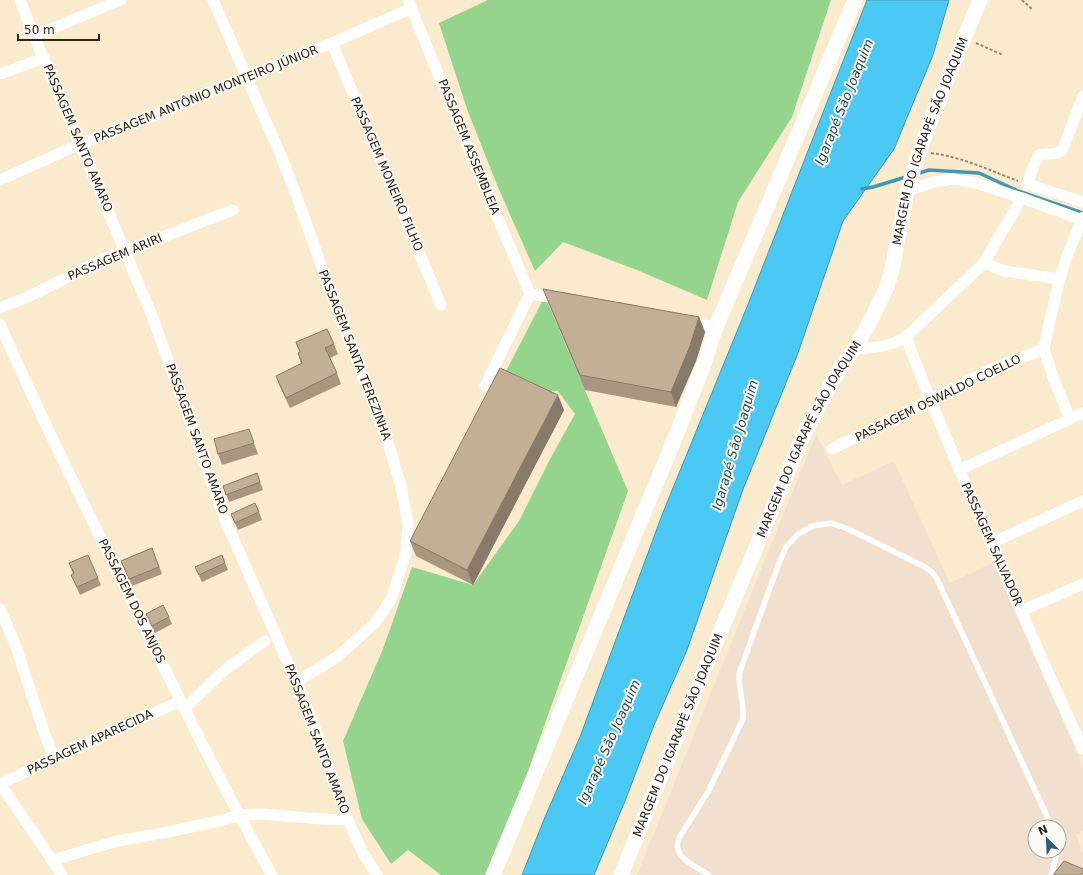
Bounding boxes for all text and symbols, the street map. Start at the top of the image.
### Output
scale bar [18,16,99,42]
text: 50 m [24,23,55,37]
street label: MARGEM DO IGARAPÉ SÃO JOAQUIM [890,35,971,246]
water label: Igarapé São Joaquim [812,37,876,167]
street label: PASSAGEM ANTÔNIO MONTEIRO JÚNIOR [92,42,320,146]
street label: PASSAGEM SANTO AMARO [40,62,116,214]
street label: PASSAGEM ASSEMBLEIA [435,77,503,217]
street label: PASSAGEM MONEIRO FILHO [348,95,426,253]
street label: PASSAGEM ARIRI [66,231,164,283]
street label: PASSAGEM SANTA TEREZINHA [316,268,394,443]
street label: MARGEM DO IGARAPÉ SÃO JOAQUIM [754,339,864,540]
street label: PASSAGEM OSWALDO COELLO [853,352,1023,444]
street label: PASSAGEM SANTO AMARO [163,362,231,516]
water label: Igarapé São Joaquim [709,378,761,512]
street label: PASSAGEM SALVADOR [958,480,1026,608]
street label: PASSAGEM DOS ANJOS [96,536,168,666]
street label: MARGEM DO IGARAPÉ SÃO JOAQUIM [630,631,726,839]
street label: PASSAGEM SANTO AMARO [282,662,352,816]
water label: Igarapé São Joaquim [575,677,643,807]
street label: PASSAGEM APARECIDA [25,706,156,777]
north arrow [1027,819,1067,859]
text: N [1036,823,1050,838]

